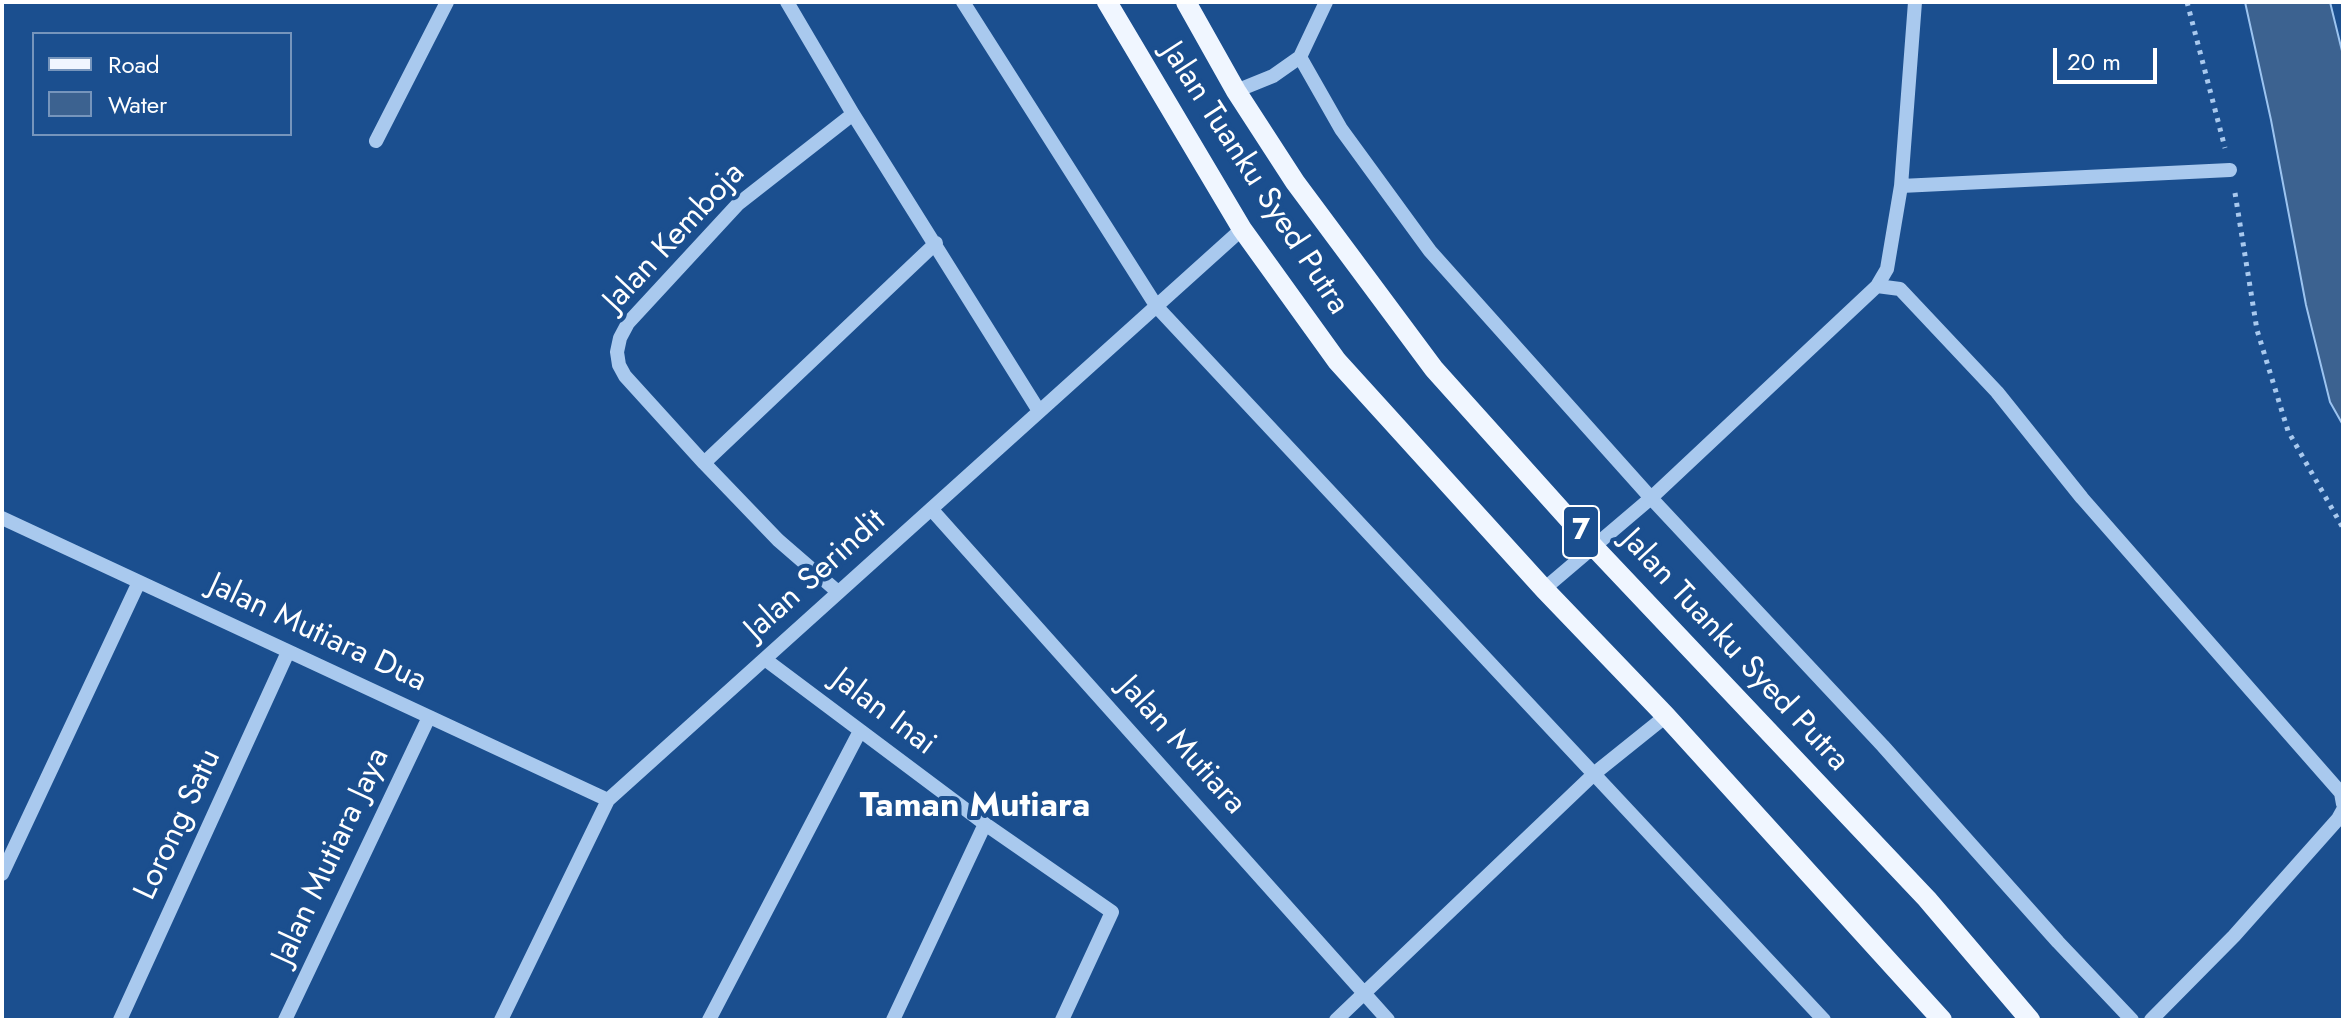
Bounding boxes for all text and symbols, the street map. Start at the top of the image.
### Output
legend [32,32,292,136]
scale bar [2057,32,2161,82]
street label: Jalan Tuanku Syed Putra [1152,36,1356,322]
text: 20 m [2067,44,2121,79]
text: Road [108,47,160,82]
text: Water [108,87,167,122]
street label: Jalan Kemboja [596,155,754,321]
street label: Jalan Serindit [738,503,894,649]
road number: 7 [1563,506,1599,558]
street label: Jalan Tuanku Syed Putra [1612,522,1856,780]
street label: Jalan Mutiara Dua [202,567,432,701]
street label: Jalan Inai [823,661,943,765]
street label: Jalan Mutiara [1109,669,1253,823]
street label: Jalan Mutiara Jaya [265,743,399,971]
street label: Lorong Satu [127,744,231,906]
district label: Taman Mutiara [860,788,1090,828]

